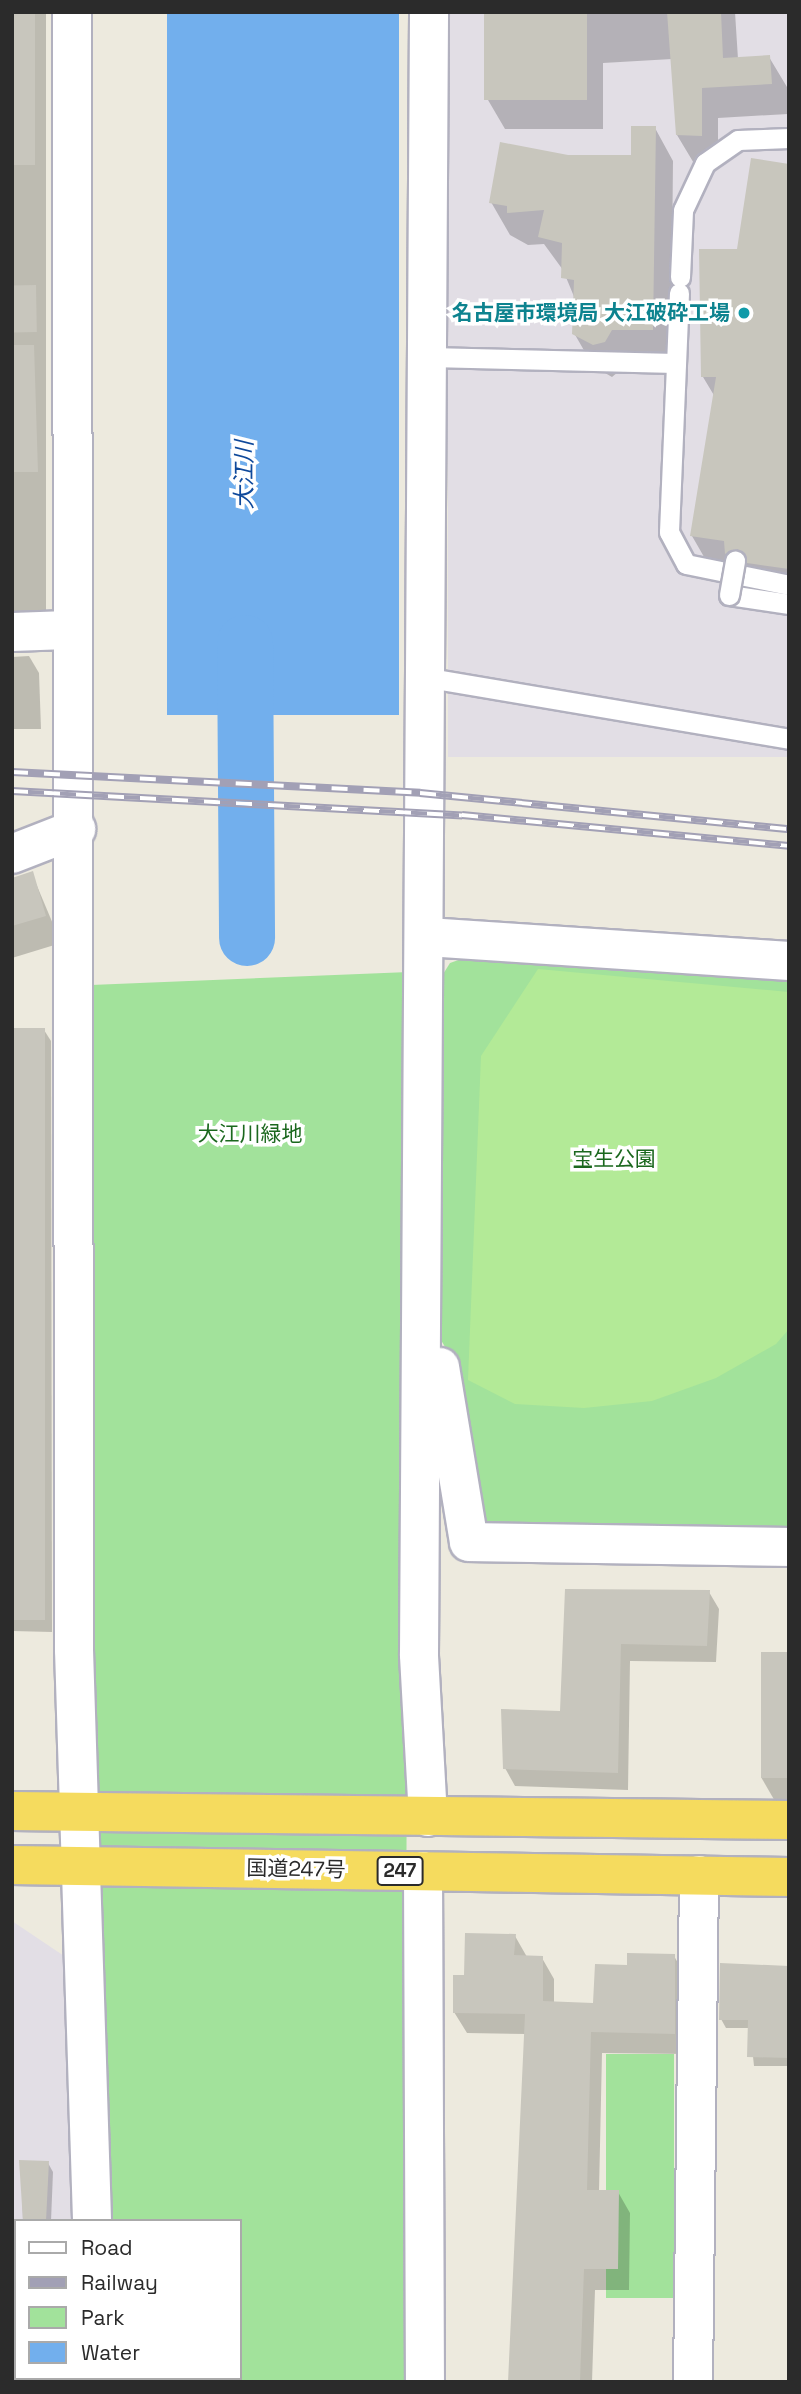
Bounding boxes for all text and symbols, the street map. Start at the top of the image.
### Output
place label: 名古屋市環境局 大江破砕工場 [452,300,730,326]
marker: 名古屋市環境局 大江破砕工場 [736,305,752,321]
water label: 大江川 [230,441,258,509]
park label: 大江川緑地 [198,1121,302,1147]
park label: 宝生公園 [572,1146,656,1172]
street label: 国道247号 [246,1856,346,1882]
road number: 247 [376,1856,424,1886]
legend [14,2219,242,2380]
text: Road [81,2234,133,2261]
text: Railway [81,2269,158,2296]
text: Park [81,2304,125,2331]
text: Water [81,2339,140,2366]

